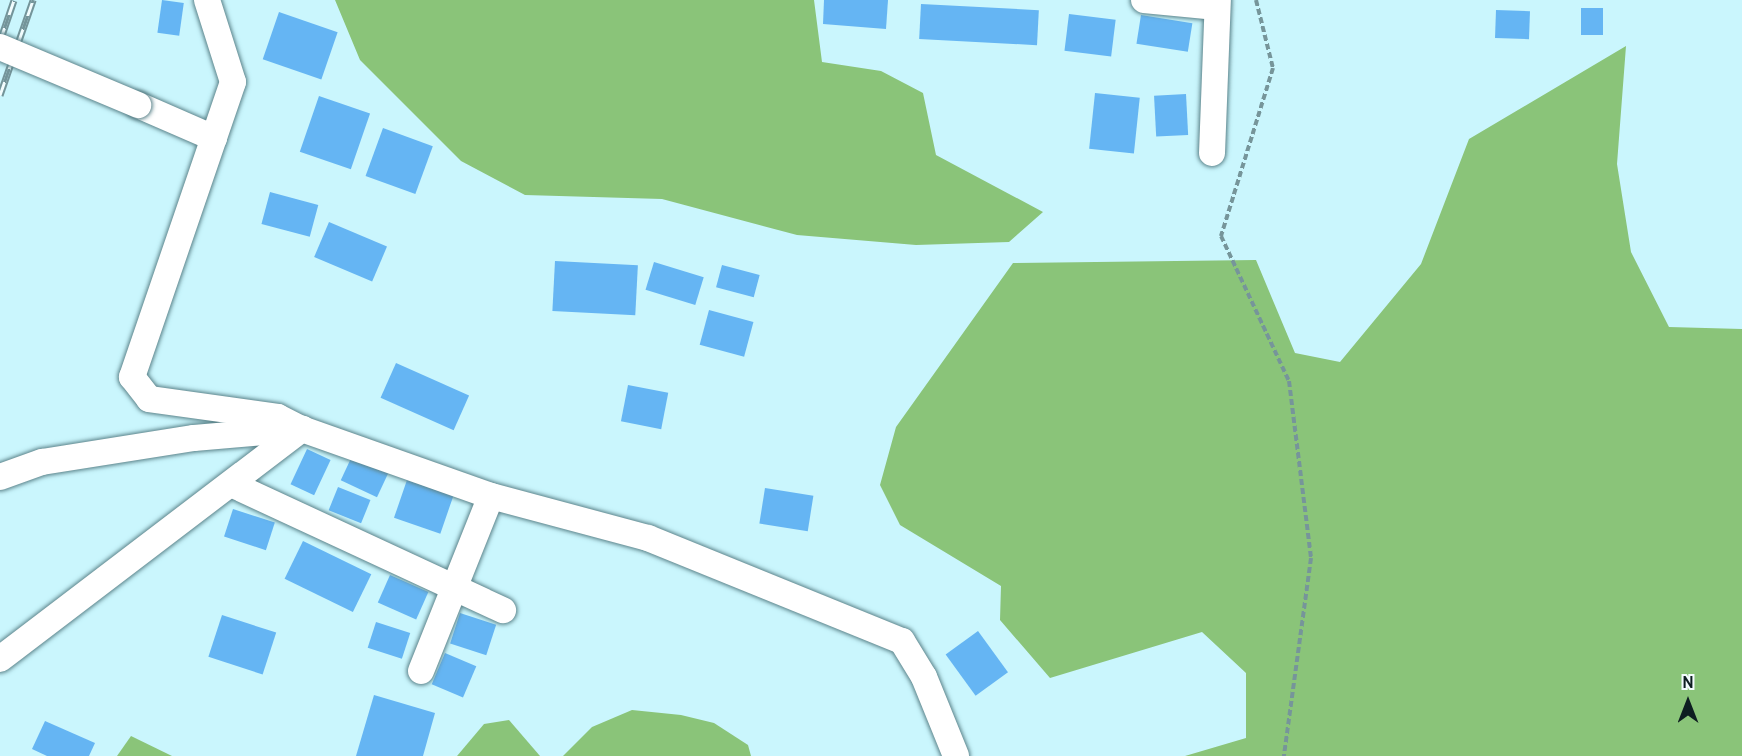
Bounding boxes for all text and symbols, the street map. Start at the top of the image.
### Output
north arrow [1658,672,1718,732]
text: N [1682,674,1694,694]

